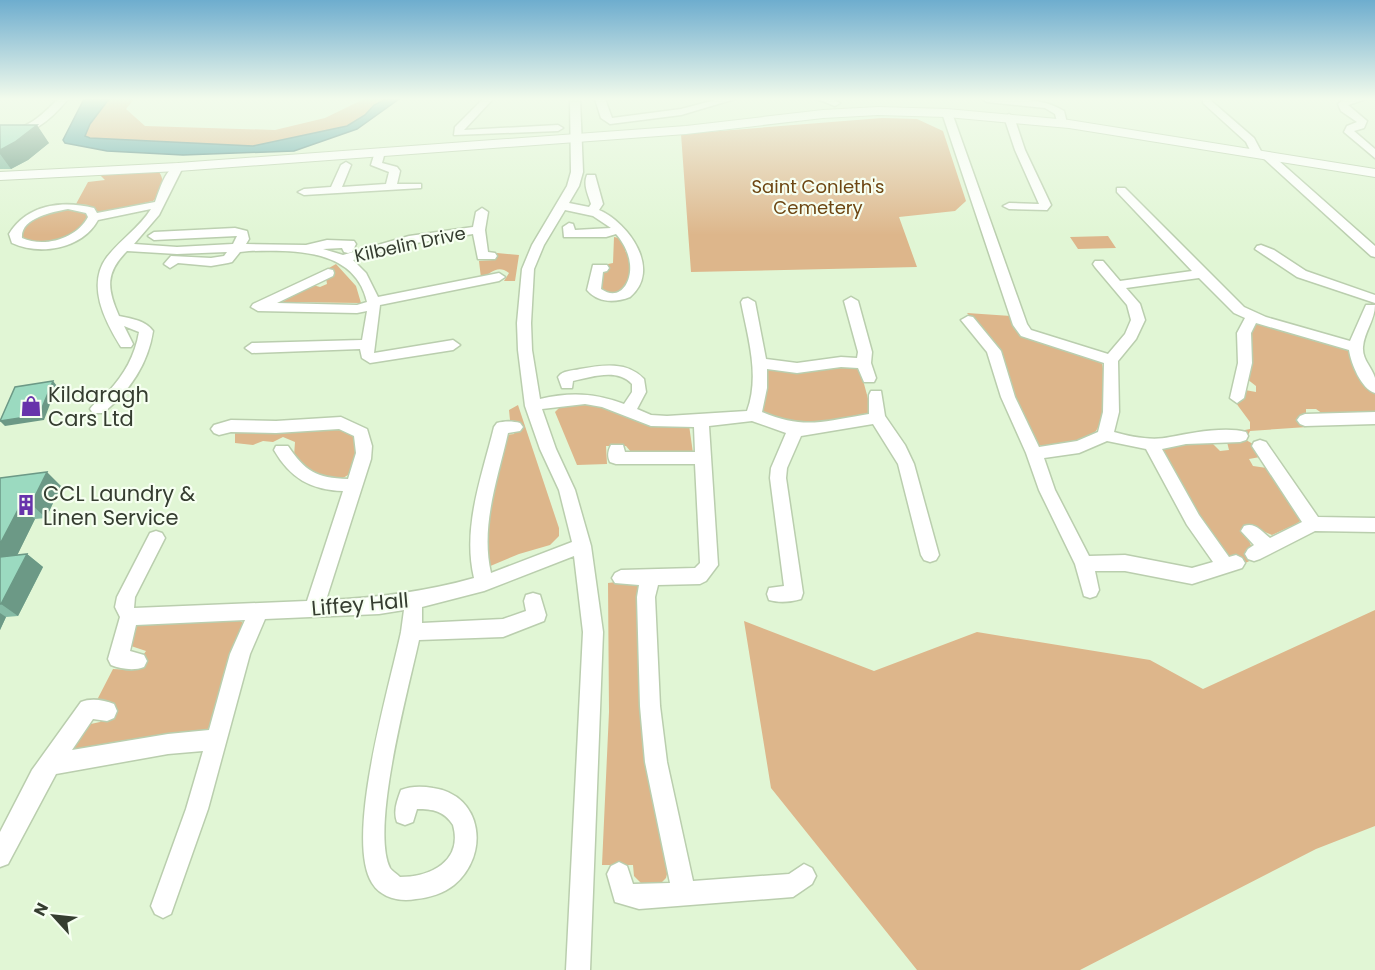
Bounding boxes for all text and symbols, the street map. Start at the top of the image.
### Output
park label: Saint Conleth's Cemetery [752,174,884,220]
street label: Kilbelin Drive [352,220,468,268]
place label: Kildaragh Cars Ltd [48,380,149,433]
shop icon: Kildaragh Cars Ltd [19,394,43,418]
place label: CCL Laundry & Linen Service [43,479,196,532]
building icon: CCL Laundry & Linen Service [14,493,38,517]
street label: Liffey Hall [310,585,410,623]
north arrow [24,886,84,946]
text: N [28,899,54,920]

